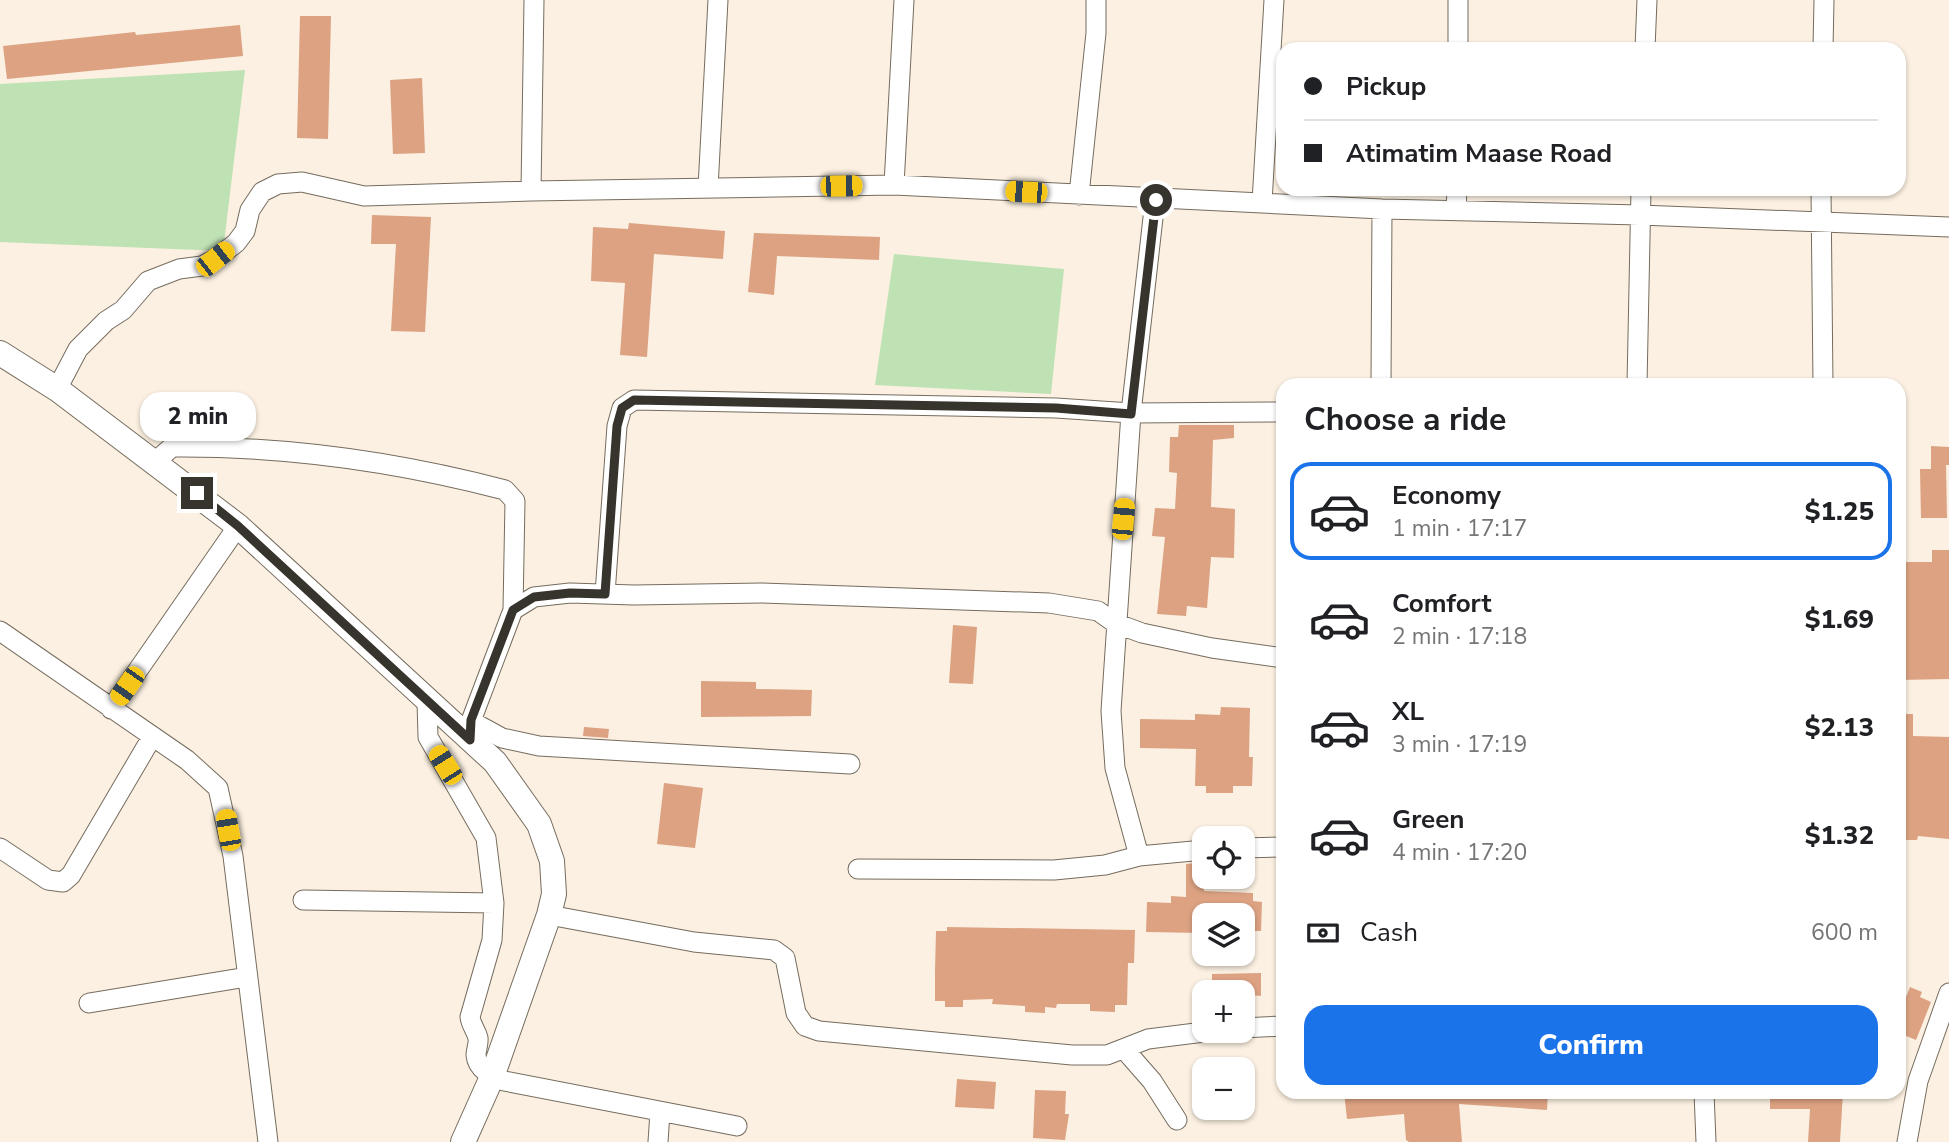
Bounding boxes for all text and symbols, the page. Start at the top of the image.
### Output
text: Pickup [1346,69,1426,104]
text: Atimatim Maase Road [1346,136,1612,171]
car [820,175,863,197]
car [1005,180,1048,204]
route start [1140,184,1172,216]
car [192,238,239,280]
callout: 2 min [139,392,255,440]
text: Choose a ride [1304,398,1506,441]
text: 2 min [168,401,228,432]
route end [181,477,213,509]
text: Economy [1392,478,1501,513]
icon: car [1308,480,1371,543]
text: $1.25 [1805,494,1874,529]
car [1111,497,1136,541]
text: 1 min · 17:17 [1392,513,1527,544]
text: Comfort [1392,586,1492,621]
icon: car [1308,588,1371,651]
text: $1.69 [1805,602,1874,637]
text: 2 min · 17:18 [1392,621,1527,652]
car [107,663,148,709]
text: XL [1392,694,1424,729]
icon: car [1308,696,1371,759]
text: $2.13 [1805,710,1874,745]
text: 3 min · 17:19 [1392,729,1527,760]
car [425,742,466,788]
text: Green [1392,802,1465,837]
icon: car [1308,804,1371,867]
car [215,807,242,853]
text: $1.32 [1805,818,1874,853]
map controls [1192,826,1255,1120]
button: locate [1192,826,1255,889]
text: 4 min · 17:20 [1392,837,1527,868]
button: layers [1192,903,1255,966]
icon: cash [1304,914,1342,952]
text: Cash [1360,915,1418,950]
text: 600 m [1811,917,1878,948]
button: + [1192,980,1255,1043]
button: Confirm [1304,1005,1878,1085]
button: − [1192,1057,1255,1120]

